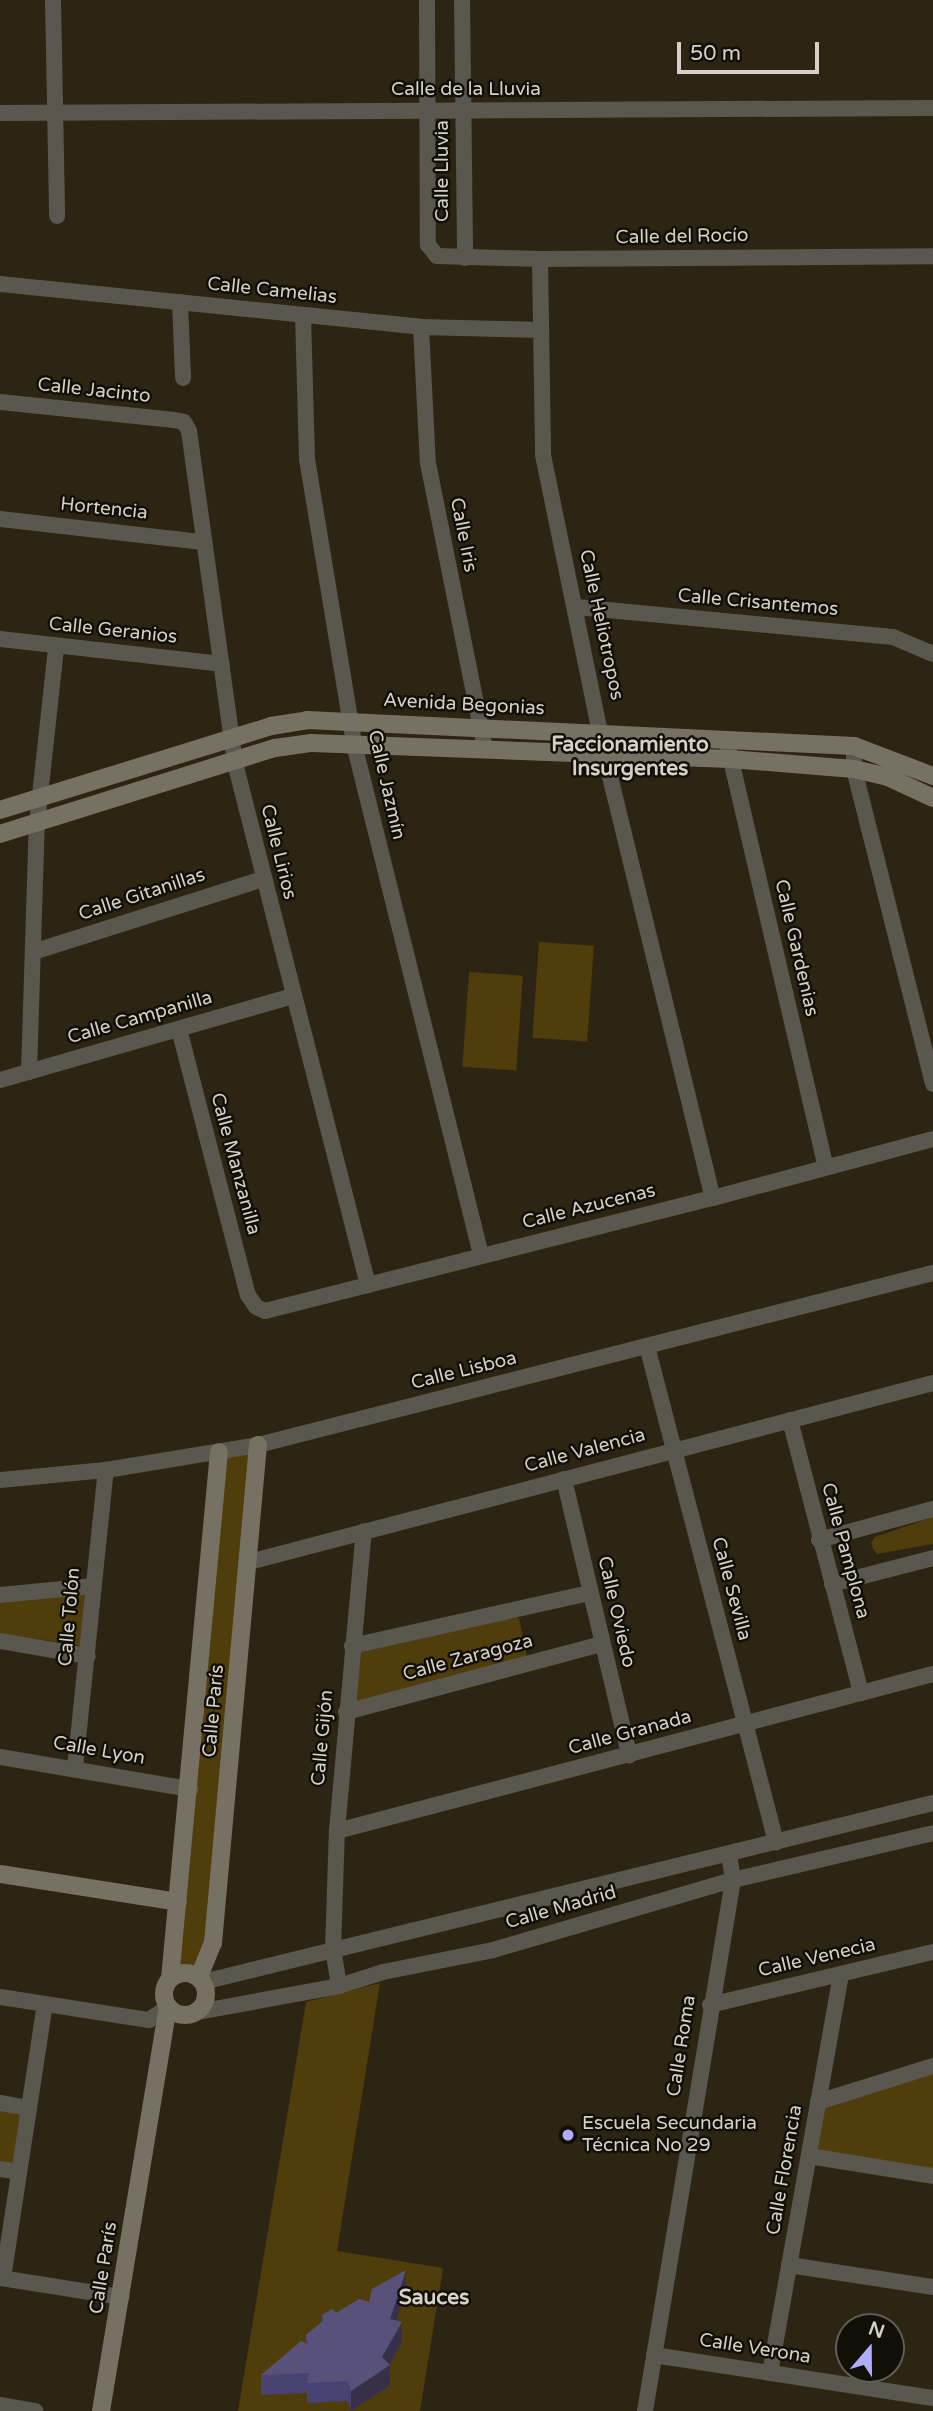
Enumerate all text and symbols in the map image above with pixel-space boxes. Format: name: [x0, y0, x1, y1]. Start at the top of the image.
scale bar: [681, 28, 823, 72]
text: 50 m: [690, 41, 741, 66]
street label: Calle de la Lluvia: [391, 79, 541, 101]
street label: Calle Lluvia: [432, 120, 454, 222]
street label: Calle del Rocío: [615, 224, 749, 250]
street label: Calle Camelias: [206, 273, 338, 309]
street label: Calle Jacinto: [36, 374, 152, 408]
street label: Hortencia: [59, 493, 149, 525]
street label: Calle Iris: [445, 496, 481, 574]
street label: Calle Heliotropos: [574, 548, 628, 702]
street label: Calle Crisantemos: [677, 585, 839, 621]
street label: Calle Geranios: [48, 613, 178, 649]
street label: Avenida Begonias: [383, 689, 545, 721]
street label: Calle Jazmín: [362, 728, 410, 842]
district label: Faccionamiento Insurgentes: [551, 732, 709, 782]
street label: Calle Lirios: [255, 802, 301, 902]
street label: Calle Gitanillas: [76, 864, 208, 926]
street label: Calle Gardenias: [769, 877, 823, 1019]
street label: Calle Campanilla: [65, 986, 215, 1050]
street label: Calle Manzanilla: [205, 1090, 265, 1238]
street label: Calle Azucenas: [520, 1179, 658, 1235]
street label: Calle Lisboa: [409, 1347, 519, 1395]
street label: Calle Valencia: [522, 1424, 648, 1478]
street label: Calle Pamplona: [816, 1480, 874, 1622]
street label: Calle Sevilla: [706, 1535, 756, 1643]
street label: Calle Oviedo: [592, 1554, 640, 1670]
street label: Calle Tolón: [54, 1567, 86, 1667]
street label: Calle Zaragoza: [401, 1630, 535, 1686]
street label: Calle París: [199, 1664, 229, 1758]
street label: Calle Gijón: [307, 1689, 339, 1787]
street label: Calle Granada: [566, 1706, 694, 1760]
street label: Calle Lyon: [51, 1732, 147, 1770]
street label: Calle Madrid: [503, 1881, 619, 1935]
street label: Calle Venecia: [756, 1933, 878, 1983]
street label: Calle Roma: [663, 1994, 701, 2098]
street label: Calle Florencia: [762, 2103, 808, 2237]
place label: Escuela Secundaria Técnica No 29: [582, 2113, 757, 2157]
marker: Escuela Secundaria Técnica No 29: [560, 2127, 576, 2143]
street label: Calle París: [85, 2220, 123, 2316]
district label: Sauces: [399, 2285, 469, 2311]
north arrow: [835, 2313, 905, 2383]
text: N: [866, 2317, 887, 2343]
street label: Calle Verona: [698, 2329, 812, 2369]

